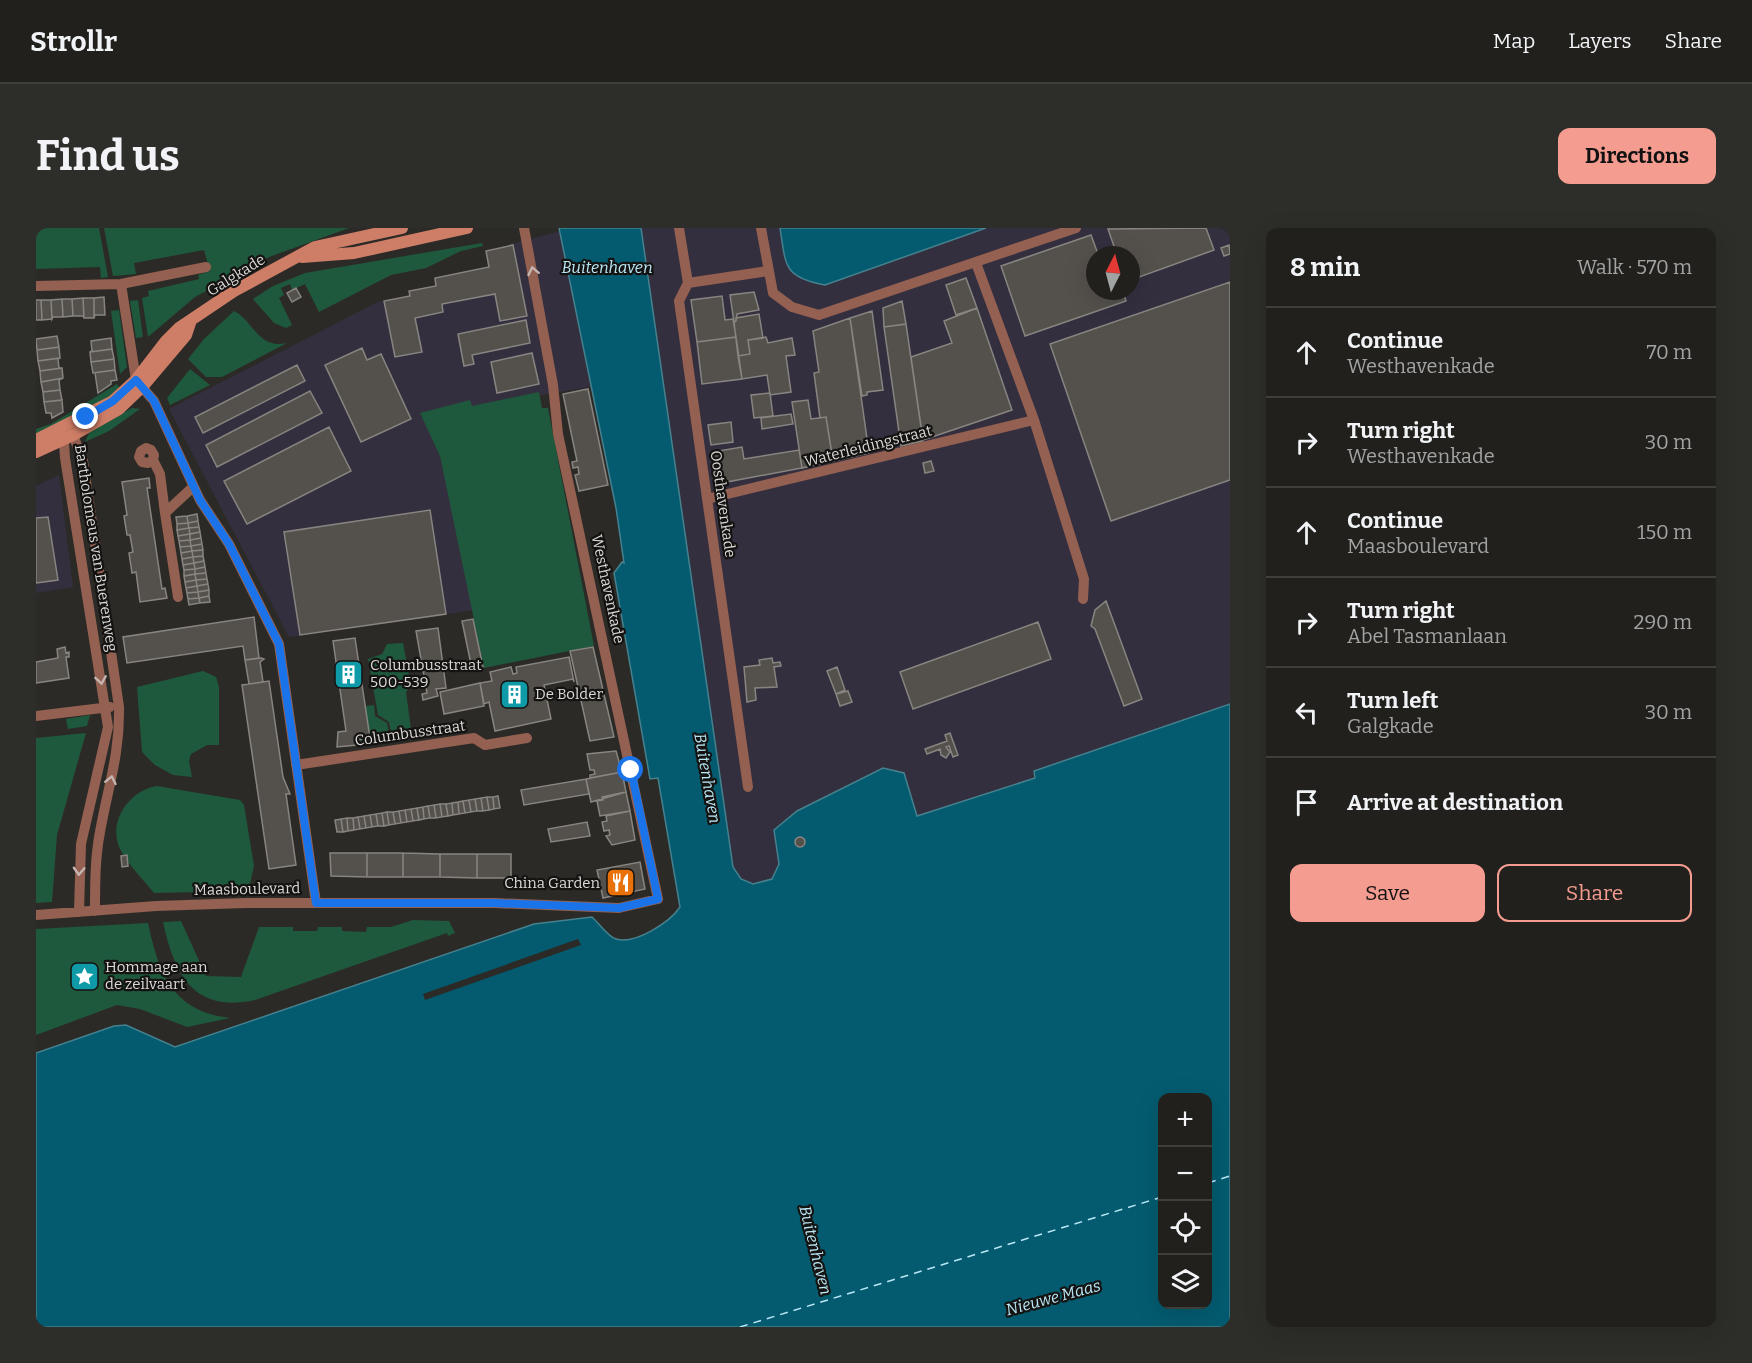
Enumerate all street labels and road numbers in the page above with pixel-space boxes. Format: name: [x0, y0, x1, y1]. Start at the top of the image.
street label: Galgkade: [204, 250, 268, 300]
street label: Waterleidingstraat: [802, 421, 934, 471]
street label: Bartholomeus van Buerenweg: [71, 443, 121, 653]
street label: Oosthavenkade: [707, 449, 739, 559]
street label: Westhavenkade: [588, 533, 628, 645]
street label: Columbusstraat: [354, 716, 467, 750]
street label: Maasboulevard: [194, 879, 301, 899]

